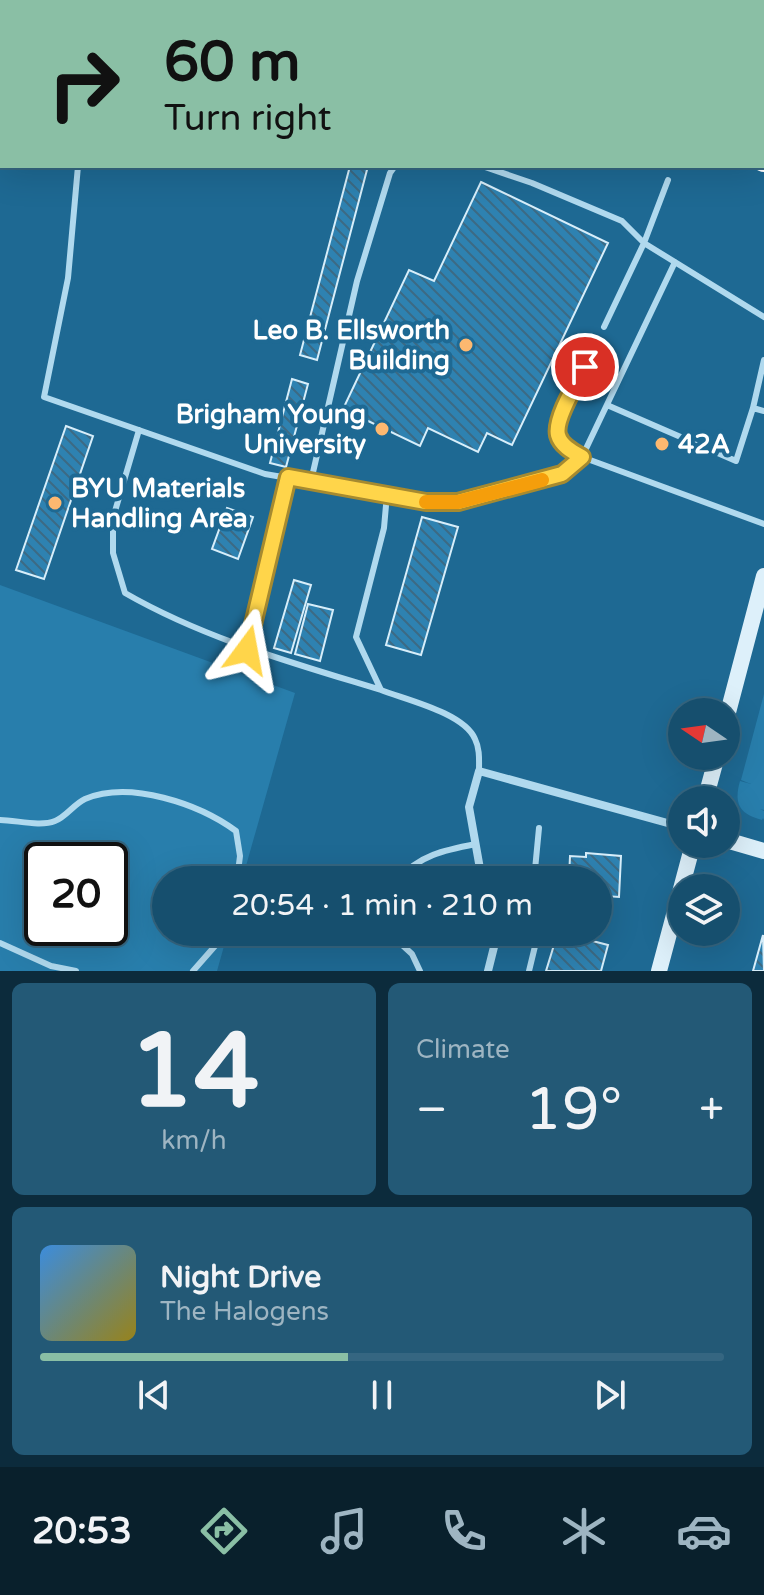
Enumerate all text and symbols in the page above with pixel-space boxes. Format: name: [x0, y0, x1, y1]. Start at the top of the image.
text: 60 m: [164, 29, 300, 96]
icon: right: [32, 32, 136, 136]
text: Turn right: [164, 97, 331, 140]
place label: Leo B. Ellsworth Building: [252, 315, 450, 376]
pin: [551, 333, 619, 401]
marker: Leo B. Ellsworth Building: [457, 336, 475, 354]
icon: arrive: [563, 345, 607, 389]
place label: Brigham Young University: [176, 399, 366, 460]
marker: Brigham Young University: [373, 420, 391, 438]
place label: 42A: [678, 429, 730, 460]
marker: 42A: [653, 435, 671, 453]
place label: BYU Materials Handling Area: [71, 473, 248, 534]
marker: BYU Materials Handling Area: [46, 494, 64, 512]
position arrow: [205, 608, 289, 692]
north arrow: [668, 698, 740, 770]
map controls: [668, 698, 740, 946]
button: sound: [668, 786, 740, 858]
speed limit sign: 20: [24, 842, 128, 946]
button: layers: [668, 874, 740, 946]
text: 20:54 · 1 min · 210 m: [231, 887, 533, 924]
text: 14: [129, 1010, 259, 1135]
text: Climate: [416, 1034, 510, 1065]
text: 19°: [524, 1074, 622, 1146]
text: −: [416, 1084, 447, 1137]
text: +: [699, 1084, 724, 1137]
text: km/h: [161, 1125, 227, 1156]
text: Night Drive: [160, 1259, 321, 1296]
text: The Halogens: [160, 1296, 329, 1327]
icon: previous: [132, 1373, 176, 1417]
icon: pause: [360, 1373, 404, 1417]
icon: next: [588, 1373, 632, 1417]
icon: directions: [196, 1503, 252, 1559]
icon: music: [316, 1503, 372, 1559]
icon: phone: [436, 1503, 492, 1559]
icon: climate: [556, 1503, 612, 1559]
icon: car: [676, 1503, 732, 1559]
text: 20:53: [32, 1510, 132, 1553]

